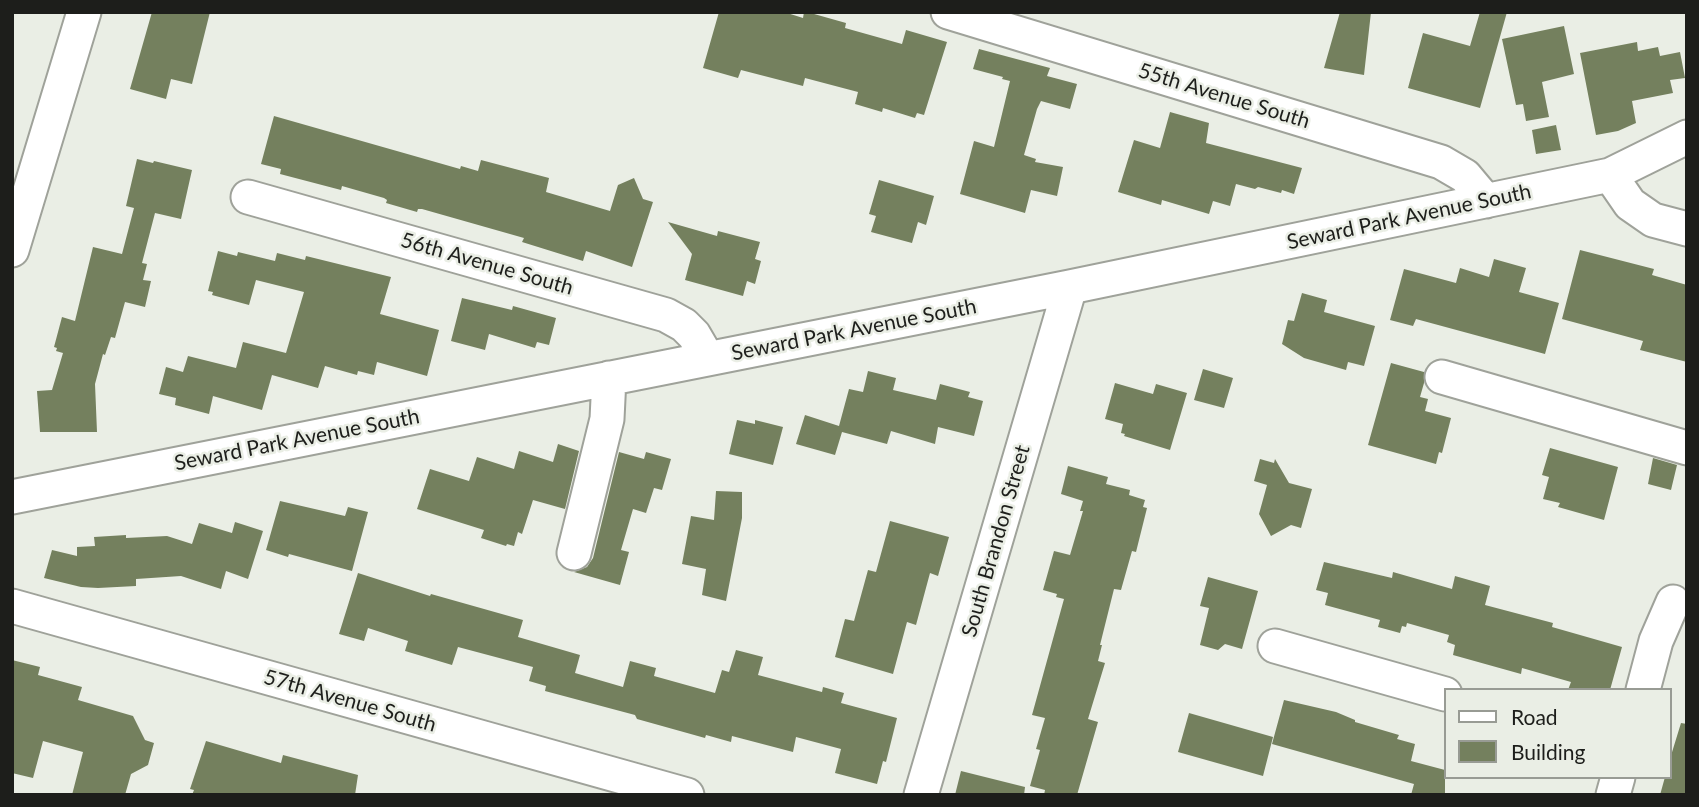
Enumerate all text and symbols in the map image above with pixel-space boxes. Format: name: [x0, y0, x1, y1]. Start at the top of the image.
street label: 55th Avenue South: [1135, 58, 1313, 134]
street label: Seward Park Avenue South: [1285, 179, 1533, 255]
street label: 56th Avenue South: [398, 227, 576, 301]
street label: Seward Park Avenue South: [729, 294, 979, 366]
street label: Seward Park Avenue South: [172, 404, 422, 476]
street label: South Brandon Street: [957, 442, 1035, 640]
street label: 57th Avenue South: [261, 664, 439, 738]
legend: [1444, 688, 1671, 779]
text: Road: [1511, 704, 1558, 729]
text: Building: [1511, 739, 1586, 764]

